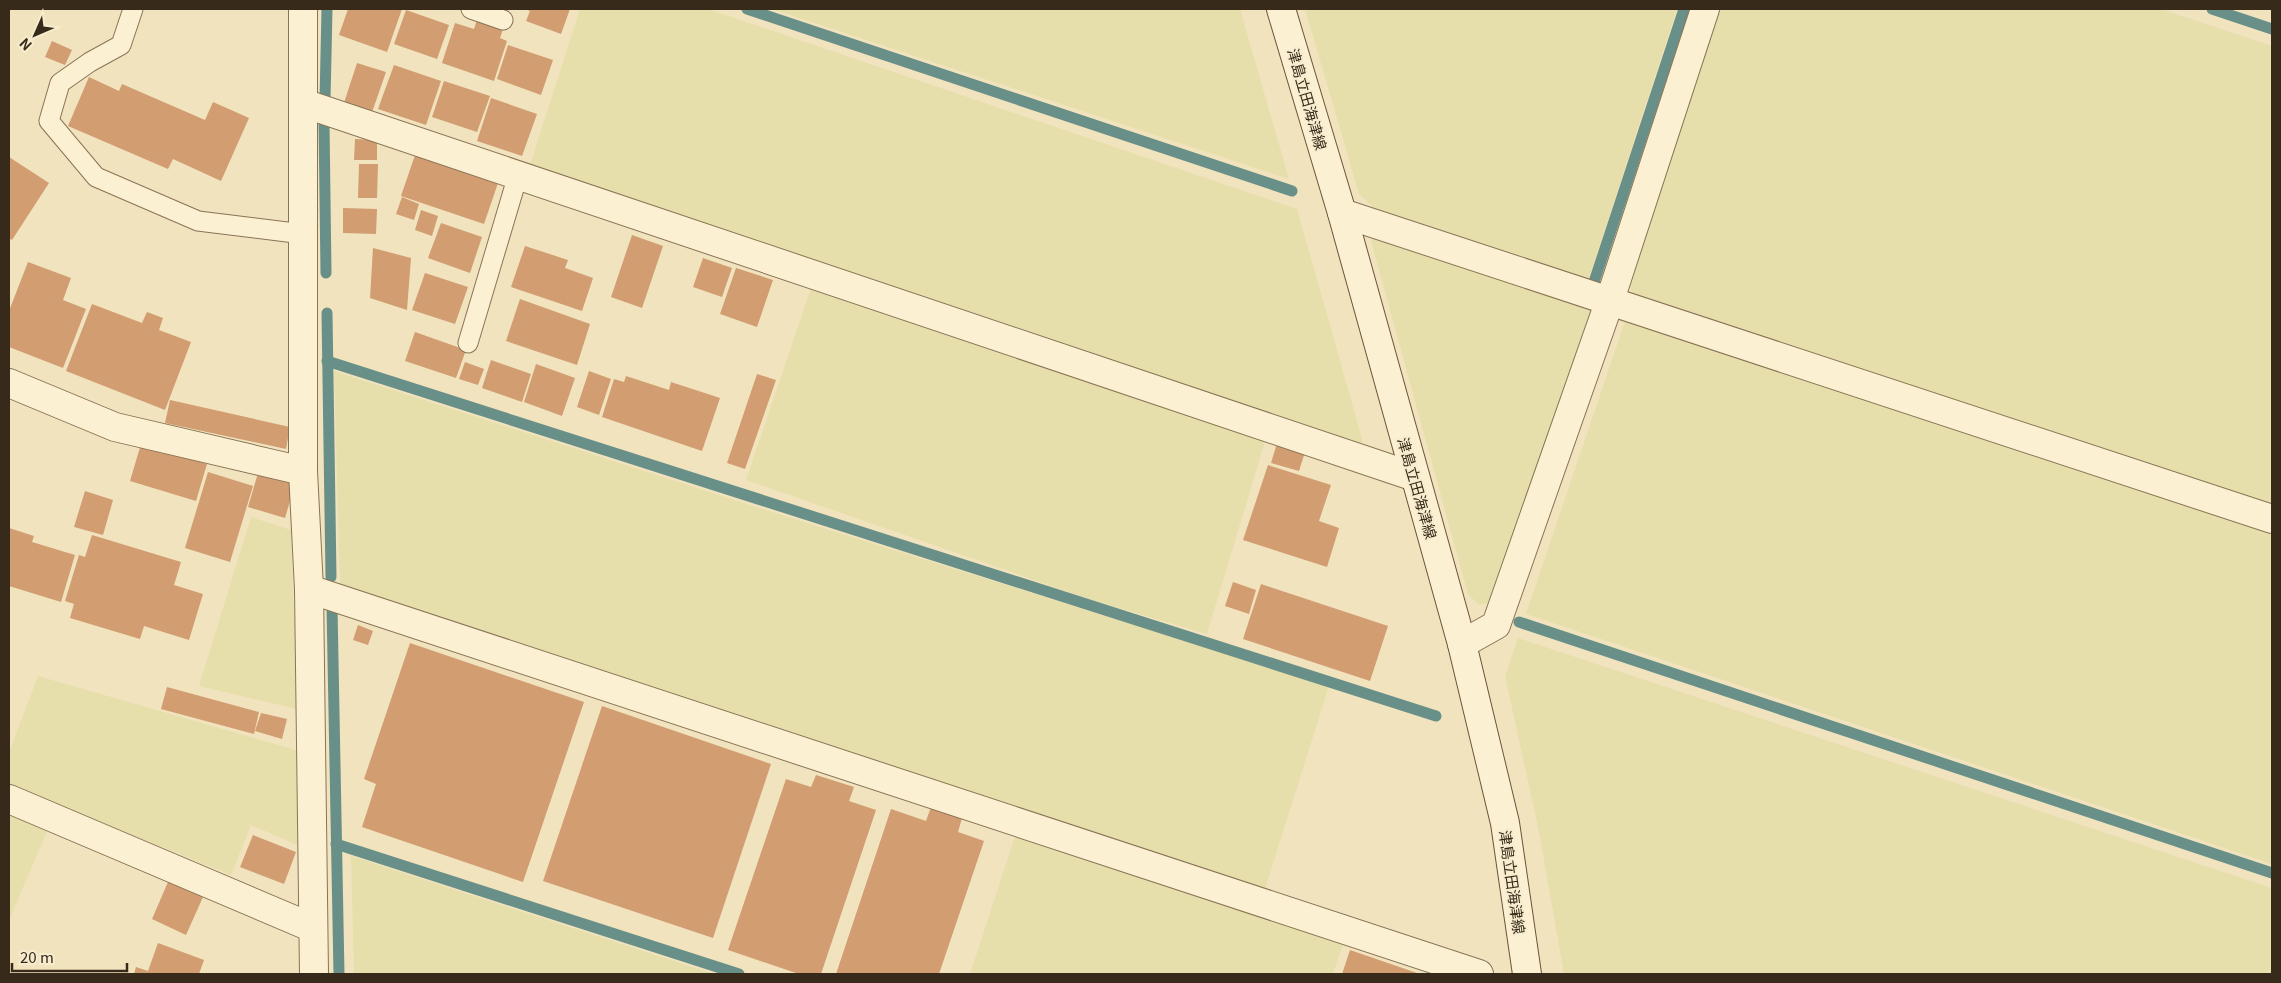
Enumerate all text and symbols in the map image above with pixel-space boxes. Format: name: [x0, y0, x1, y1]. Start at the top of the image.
north arrow: [10, 10, 60, 60]
text: N: [14, 34, 36, 56]
street label: 津島立田海津線: [1283, 46, 1333, 152]
street label: 津島立田海津線: [1393, 435, 1443, 541]
street label: 津島立田海津線: [1495, 829, 1531, 935]
scale bar: [12, 940, 128, 972]
text: 20 m: [20, 946, 54, 967]

